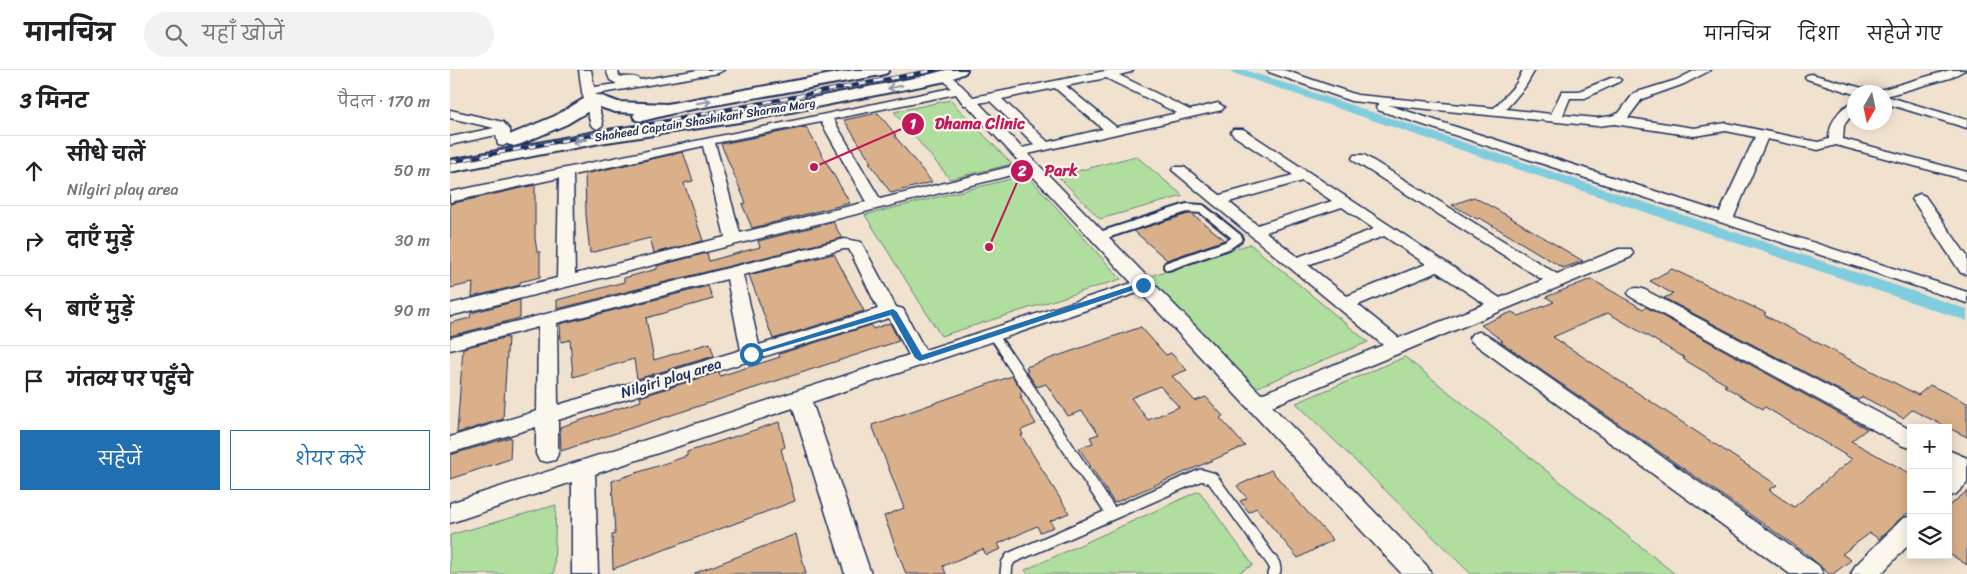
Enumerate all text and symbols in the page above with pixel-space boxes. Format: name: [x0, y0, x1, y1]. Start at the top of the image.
text: मानचित्र: [25, 12, 114, 54]
search box: [144, 12, 494, 57]
text: यहाँ खोजें: [202, 17, 284, 50]
text: मानचित्र: [1704, 18, 1770, 50]
text: दिशा: [1798, 18, 1839, 50]
text: सहेजे गए: [1867, 18, 1942, 50]
icon: search: [162, 21, 190, 49]
text: 3 मिनट: [20, 82, 88, 120]
one-way arrow: [888, 82, 904, 92]
north arrow: [1847, 85, 1892, 130]
text: पैदल · 170 m: [338, 87, 430, 116]
street label: Shaheed Captain Shashikant Sharma Marg: [593, 92, 817, 148]
one-way arrow: [695, 96, 711, 106]
callout: Dhama Clinic: [900, 108, 1036, 139]
text: Dhama Clinic: [935, 109, 1025, 138]
text: 1: [910, 111, 917, 137]
one-way arrow: [572, 137, 588, 146]
text: सीधे चलें: [67, 138, 145, 171]
callout: Park: [1010, 155, 1087, 186]
text: 50 m: [394, 156, 430, 185]
text: Park: [1045, 156, 1078, 185]
icon: ahead: [20, 157, 48, 185]
text: 2: [1017, 158, 1027, 184]
text: Nilgiri play area: [67, 175, 178, 204]
text: दाएँ मुड़ें: [67, 223, 133, 256]
text: 30 m: [395, 226, 430, 255]
icon: right: [20, 227, 48, 255]
route end: [1132, 274, 1155, 297]
text: बाएँ मुड़ें: [67, 293, 134, 326]
text: 90 m: [394, 296, 430, 325]
icon: left: [20, 297, 48, 325]
route start: [740, 343, 763, 366]
street label: Nilgiri play area: [617, 350, 725, 406]
text: गंतव्य पर पहुँचे: [67, 363, 192, 396]
icon: arrive: [20, 367, 48, 395]
map controls: [1907, 424, 1952, 559]
button: +: [1907, 424, 1952, 469]
button: सहेजें: [20, 430, 220, 490]
button: शेयर करें: [230, 430, 430, 490]
button: −: [1907, 469, 1952, 514]
button: layers: [1907, 514, 1952, 559]

